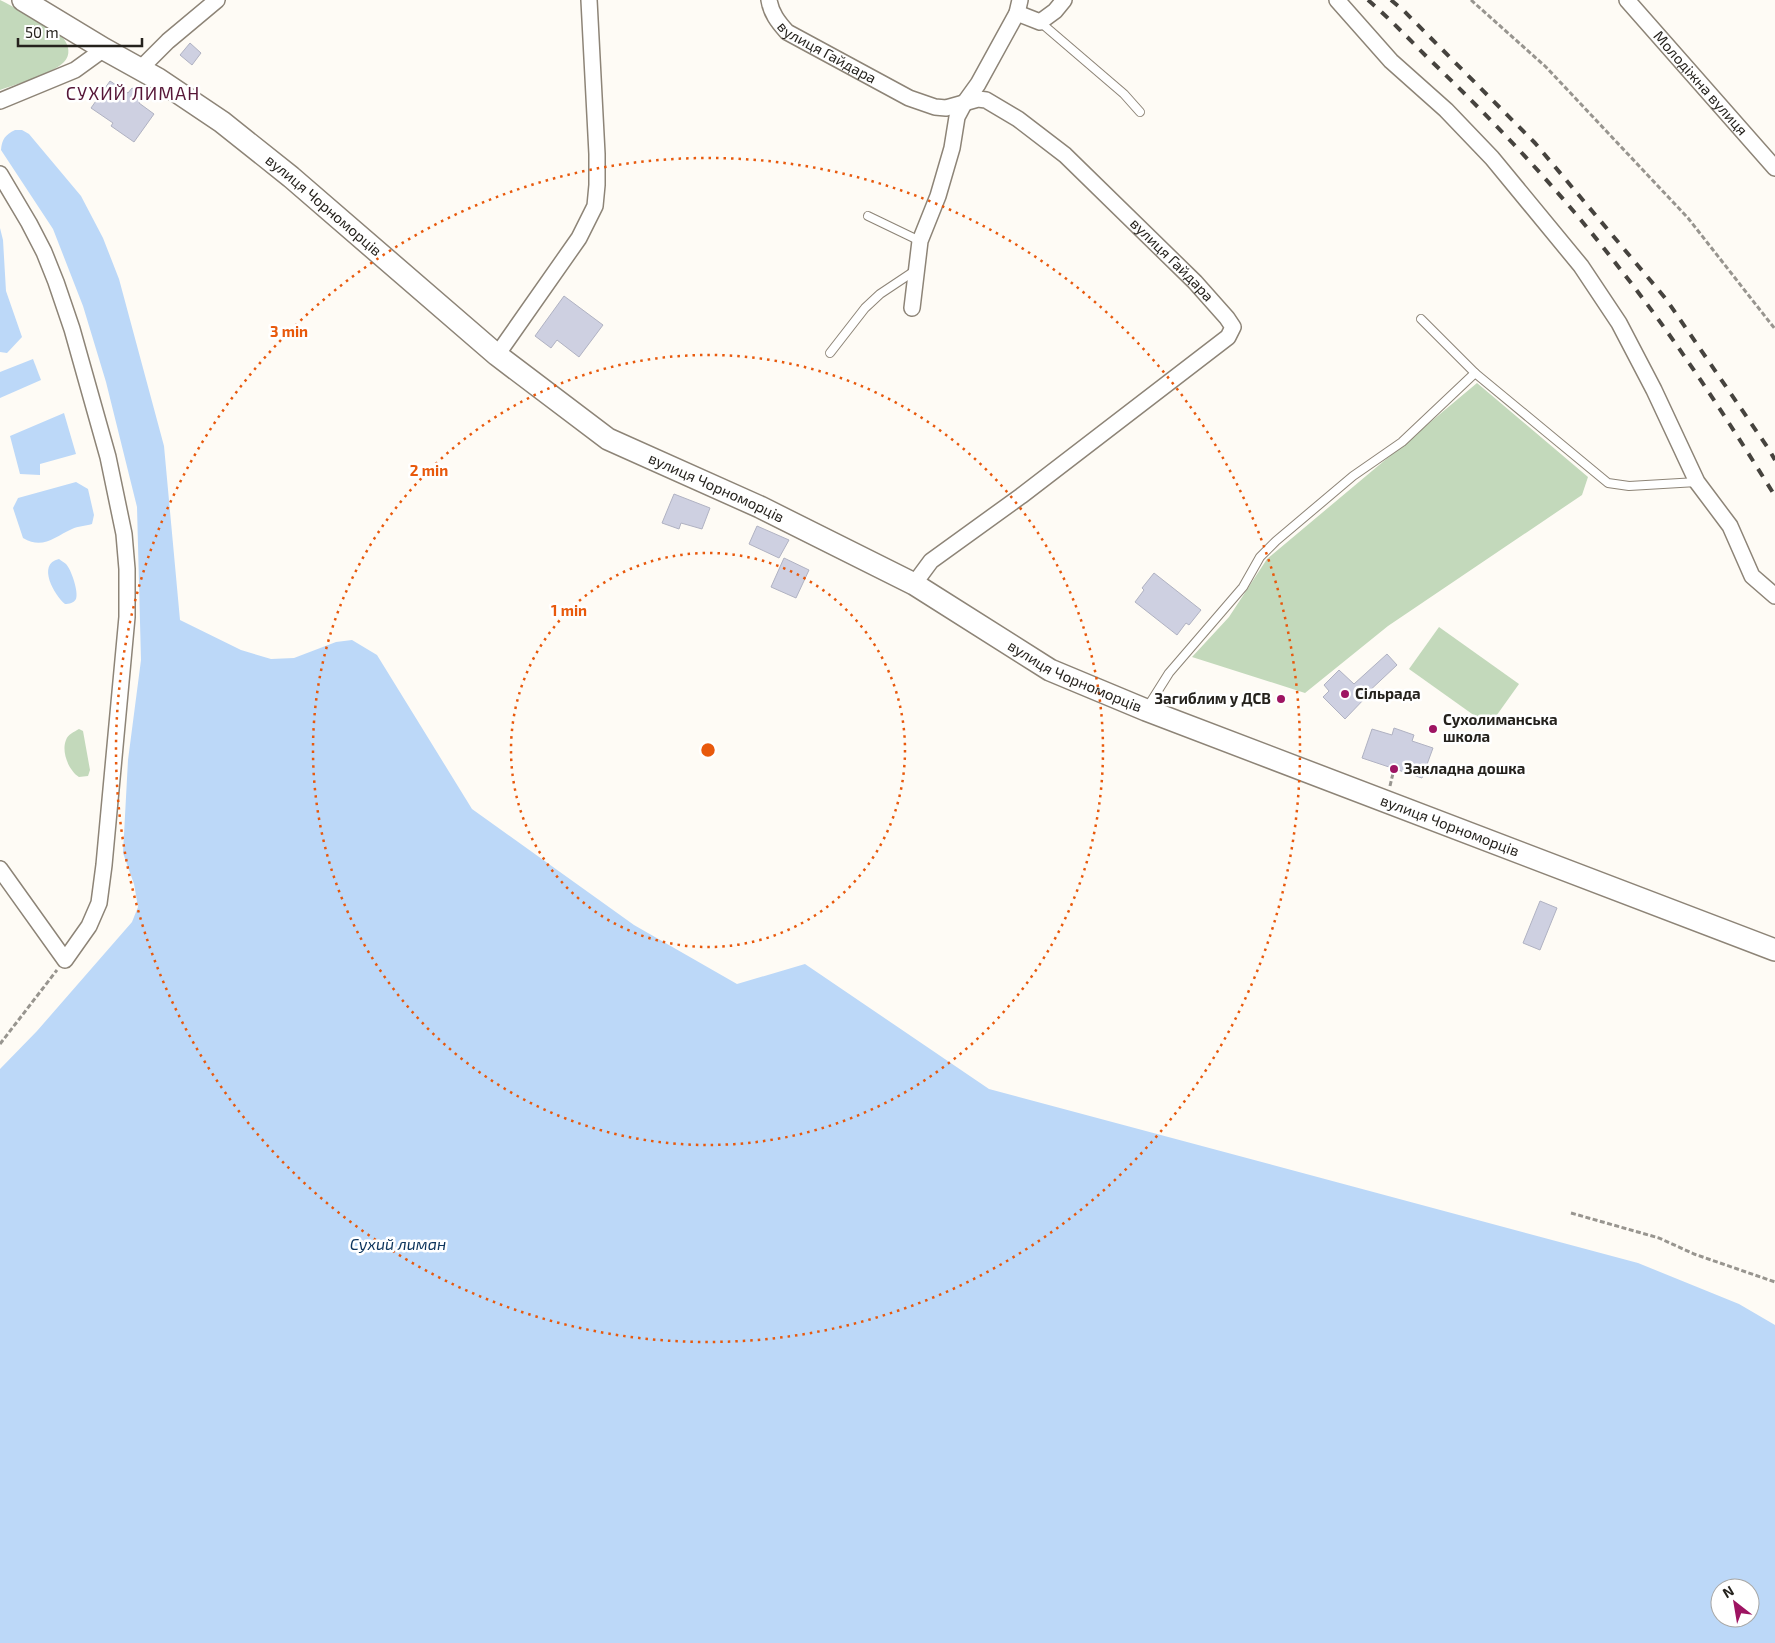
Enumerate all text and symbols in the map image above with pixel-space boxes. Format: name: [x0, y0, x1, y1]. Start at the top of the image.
scale bar: [18, 15, 141, 47]
street label: вулиця Гайдара: [774, 17, 880, 87]
text: 50 m: [25, 23, 59, 41]
street label: Молодіжна вулиця: [1650, 27, 1752, 139]
district label: СУХИЙ ЛИМАН: [66, 82, 200, 104]
street label: вулиця Чорноморців: [262, 150, 386, 259]
street label: вулиця Гайдара: [1127, 214, 1218, 305]
text: 3 min: [270, 322, 308, 340]
street label: вулиця Чорноморців: [646, 448, 787, 526]
text: 2 min: [410, 461, 448, 479]
text: 1 min: [551, 601, 587, 619]
street label: вулиця Чорноморців: [1005, 636, 1145, 715]
place label: Сільрада: [1355, 684, 1421, 702]
marker: Сільрада: [1339, 688, 1351, 700]
place label: Загиблим у ДСВ: [1155, 689, 1271, 707]
marker: Загиблим у ДСВ: [1275, 693, 1287, 705]
place label: Сухолиманська школа: [1443, 710, 1558, 745]
marker: Сухолиманська школа: [1427, 723, 1439, 735]
centre of rings: [699, 741, 717, 759]
place label: Закладна дошка: [1404, 759, 1525, 777]
marker: Закладна дошка: [1388, 763, 1400, 775]
street label: вулиця Чорноморців: [1378, 790, 1522, 860]
water label: Сухий лиман: [350, 1234, 446, 1253]
north arrow: [1710, 1578, 1760, 1628]
text: N: [1719, 1582, 1737, 1601]

